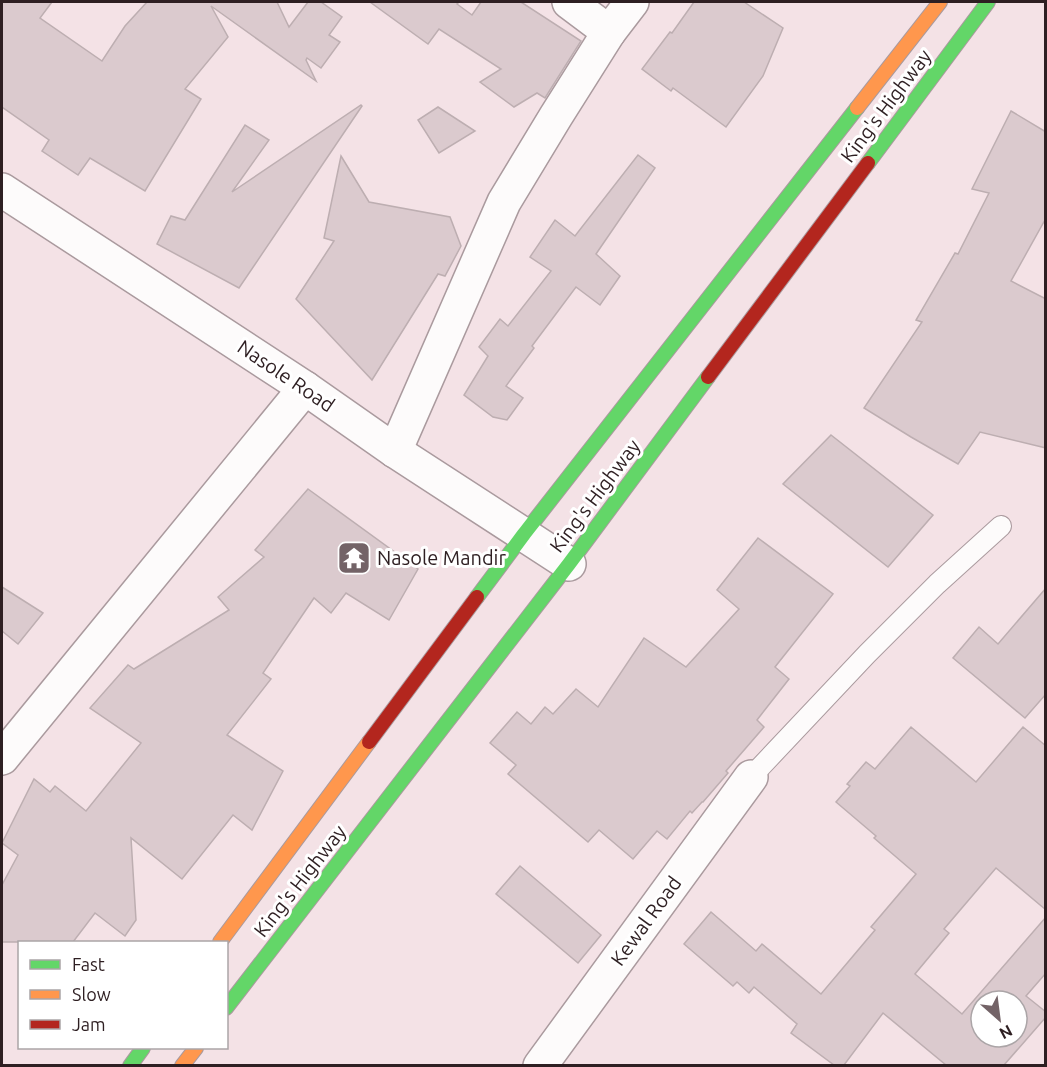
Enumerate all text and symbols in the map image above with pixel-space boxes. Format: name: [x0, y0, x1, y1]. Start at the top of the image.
street label: King's Highway: [836, 44, 936, 167]
street label: Nasole Road: [233, 335, 339, 416]
street label: King's Highway: [545, 434, 645, 557]
temple icon: Nasole Mandir: [336, 540, 372, 576]
place label: Nasole Mandir: [377, 546, 506, 569]
street label: King's Highway: [249, 820, 351, 941]
street label: Kewal Road: [606, 872, 686, 970]
legend: [18, 941, 228, 1049]
text: Fast: [72, 954, 105, 974]
text: Slow: [72, 984, 111, 1004]
north arrow: [969, 989, 1029, 1049]
text: Jam: [72, 1014, 106, 1034]
text: N: [997, 1021, 1016, 1043]

